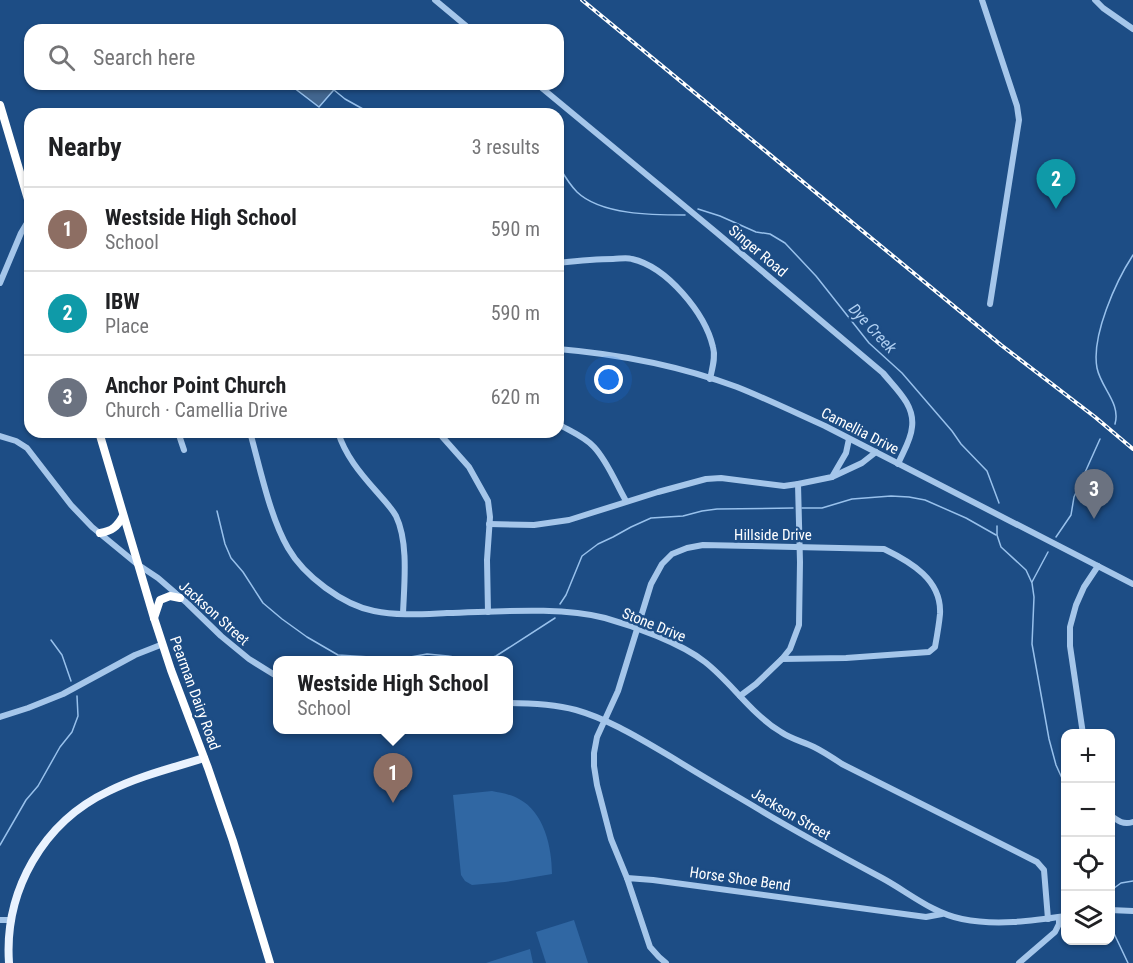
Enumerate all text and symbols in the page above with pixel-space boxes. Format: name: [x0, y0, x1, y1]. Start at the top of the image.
search box: [24, 24, 564, 90]
icon: search: [45, 41, 78, 74]
text: Search here: [93, 45, 195, 70]
text: Nearby: [48, 132, 122, 162]
text: 3 results: [472, 135, 540, 159]
pin: 2: [1036, 160, 1076, 209]
text: Westside High School: [105, 205, 297, 230]
text: 1: [62, 217, 73, 241]
text: 590 m: [491, 217, 540, 241]
street label: Singer Road: [725, 221, 791, 281]
text: School: [105, 230, 159, 254]
text: IBW: [105, 289, 140, 314]
water label: Dye Creek: [845, 300, 901, 358]
text: 2: [62, 301, 73, 325]
text: 590 m: [491, 301, 540, 325]
text: Place: [105, 314, 149, 338]
your location: [594, 365, 623, 394]
text: Anchor Point Church: [105, 373, 286, 398]
text: 3: [62, 385, 73, 409]
text: 620 m: [491, 385, 540, 409]
text: Church · Camellia Drive: [105, 398, 288, 422]
street label: Camellia Drive: [818, 404, 902, 458]
pin: 3: [1074, 470, 1114, 519]
street label: Hillside Drive: [734, 526, 812, 544]
street label: Jackson Street: [175, 577, 253, 649]
street label: Stone Drive: [619, 604, 689, 646]
street label: Pearman Dairy Road: [166, 634, 224, 752]
popup: [273, 656, 513, 734]
text: Westside High School: [297, 671, 489, 696]
text: School: [297, 696, 351, 720]
map controls: [1061, 729, 1115, 945]
button: +: [1061, 729, 1115, 783]
pin: 1: [374, 754, 412, 803]
button: −: [1061, 783, 1115, 837]
street label: Jackson Street: [748, 784, 834, 844]
button: locate: [1061, 837, 1115, 891]
street label: Horse Shoe Bend: [688, 863, 792, 895]
button: layers: [1061, 891, 1115, 945]

